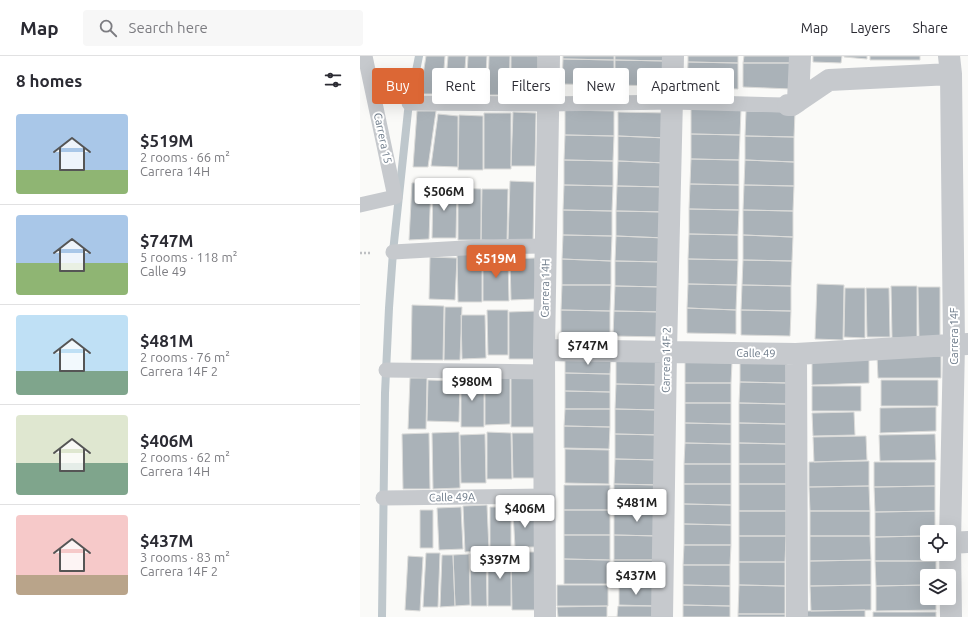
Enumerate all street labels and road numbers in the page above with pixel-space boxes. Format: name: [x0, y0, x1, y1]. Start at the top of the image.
street label: Carrera 15: [372, 112, 394, 164]
street label: Carrera 14H: [538, 258, 552, 318]
street label: Carrera 14F: [948, 307, 960, 365]
street label: Carrera 14F 2: [659, 327, 673, 393]
street label: Calle 49: [736, 347, 776, 359]
street label: Calle 49A: [429, 491, 476, 503]

